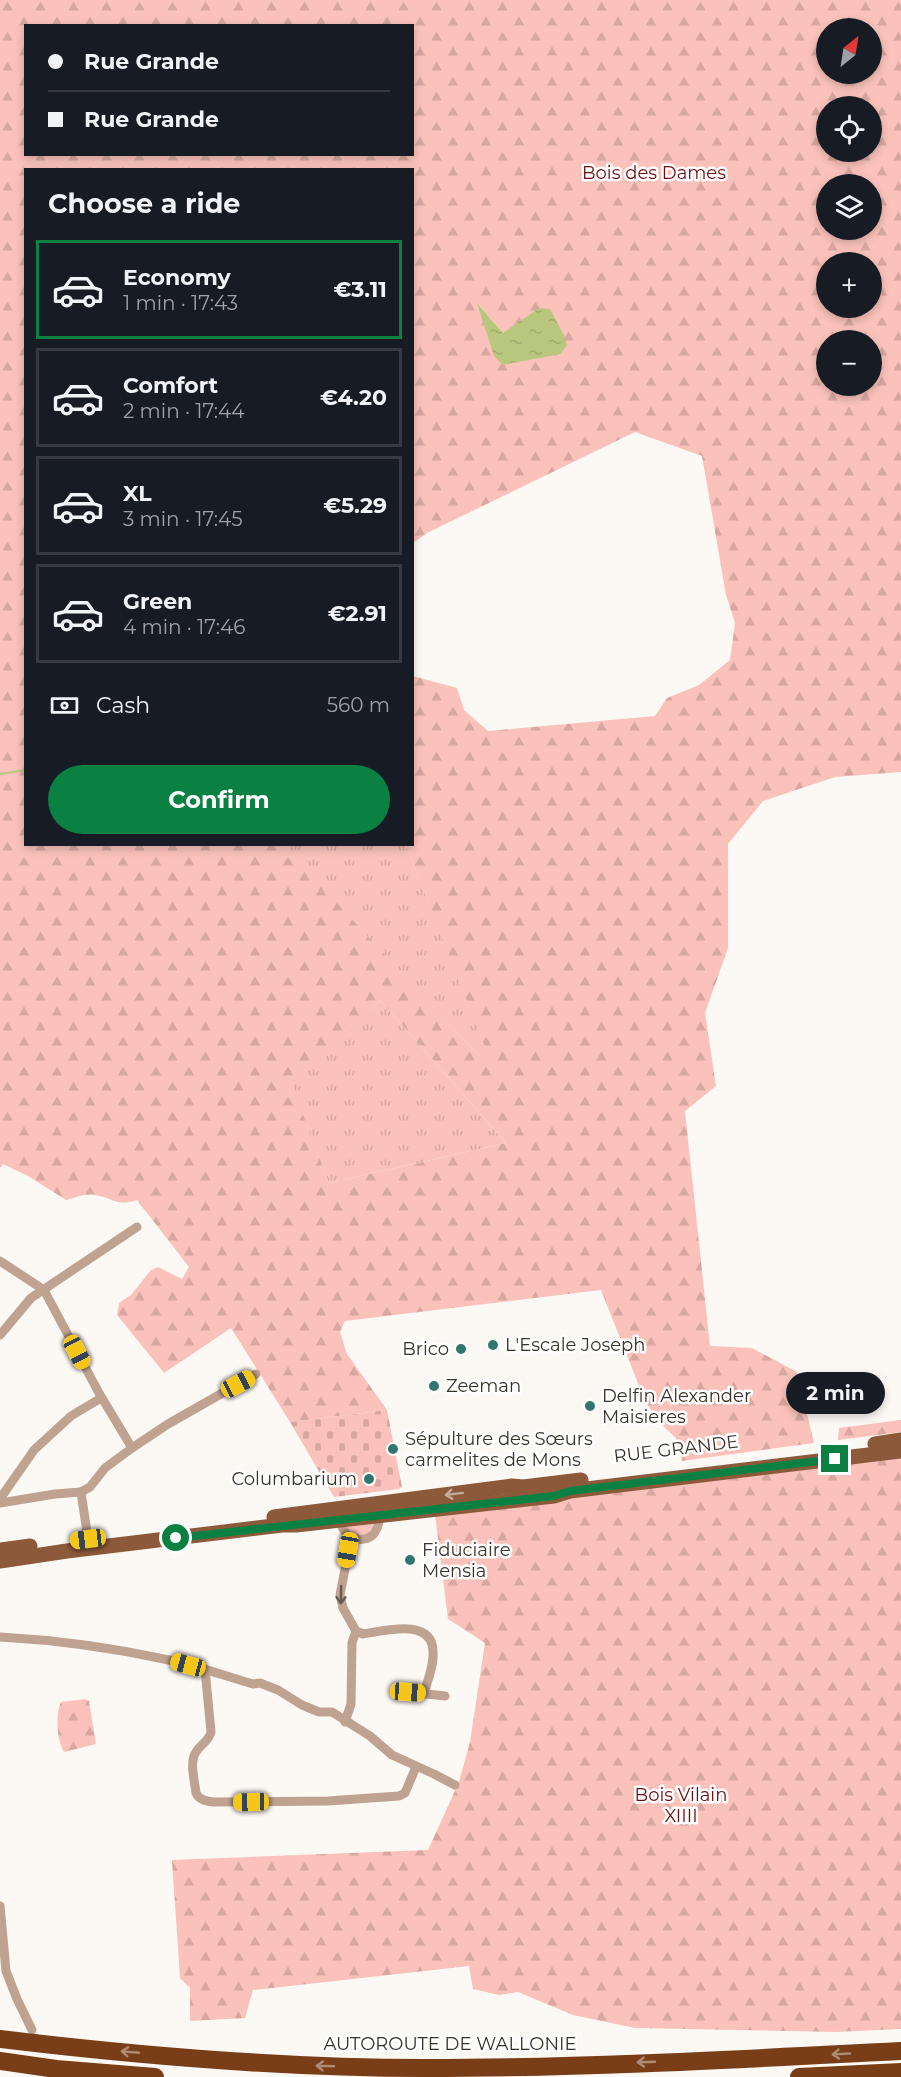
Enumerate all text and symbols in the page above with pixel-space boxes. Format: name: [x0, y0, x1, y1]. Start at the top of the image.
north arrow: [816, 18, 882, 84]
map controls: [816, 18, 882, 396]
text: Rue Grande: [84, 48, 219, 75]
button: locate: [816, 96, 882, 162]
text: Rue Grande: [84, 106, 219, 133]
park label: Bois des Dames: [582, 162, 726, 184]
button: layers: [816, 174, 882, 240]
text: Choose a ride: [48, 187, 240, 220]
button: +: [816, 252, 882, 318]
icon: car: [51, 263, 105, 317]
text: Economy: [123, 264, 231, 291]
text: €3.11: [333, 276, 387, 303]
text: 1 min · 17:43: [123, 291, 238, 315]
button: −: [816, 330, 882, 396]
icon: car: [51, 371, 105, 425]
text: Comfort: [123, 372, 218, 399]
text: €4.20: [320, 384, 387, 411]
text: 2 min · 17:44: [123, 399, 245, 423]
icon: car: [51, 479, 105, 533]
text: XL: [123, 480, 152, 507]
text: €5.29: [323, 492, 387, 519]
text: 3 min · 17:45: [123, 507, 243, 531]
icon: car: [51, 587, 105, 641]
text: Green: [123, 588, 192, 615]
text: €2.91: [328, 600, 387, 627]
text: 4 min · 17:46: [123, 615, 245, 639]
icon: cash: [48, 689, 81, 722]
text: Cash: [96, 692, 150, 719]
text: 560 m: [327, 693, 390, 717]
button: Confirm: [48, 765, 390, 834]
car: [61, 1332, 93, 1372]
place label: L'Escale Joseph: [505, 1334, 645, 1356]
place label: Brico: [402, 1338, 449, 1360]
marker: L'Escale Joseph: [486, 1338, 500, 1352]
marker: Brico: [454, 1342, 468, 1356]
car: [218, 1368, 258, 1400]
callout: 2 min: [786, 1372, 884, 1414]
place label: Zeeman: [446, 1375, 521, 1397]
marker: Zeeman: [427, 1379, 441, 1393]
text: 2 min: [806, 1381, 865, 1405]
place label: Delfin Alexander Maisieres: [602, 1385, 751, 1428]
marker: Delfin Alexander Maisieres: [583, 1399, 597, 1413]
place label: Sépulture des Sœurs carmelites de Mons: [405, 1428, 593, 1471]
street label: RUE GRANDE: [612, 1430, 740, 1468]
marker: Sépulture des Sœurs carmelites de Mons: [386, 1442, 400, 1456]
route end: [821, 1445, 848, 1472]
place label: Columbarium: [231, 1468, 357, 1490]
marker: Columbarium: [362, 1472, 376, 1486]
one-way arrow: [444, 1489, 464, 1500]
route start: [162, 1524, 189, 1551]
car: [69, 1528, 107, 1550]
car: [336, 1531, 360, 1569]
place label: Fiduciaire Mensia: [422, 1539, 511, 1582]
marker: Fiduciaire Mensia: [403, 1553, 417, 1567]
one-way arrow: [336, 1585, 347, 1604]
car: [168, 1652, 208, 1678]
car: [389, 1682, 427, 1702]
park label: Bois Vilain XIIII: [635, 1784, 727, 1827]
car: [233, 1793, 269, 1811]
street label: AUTOROUTE DE WALLONIE: [323, 2033, 577, 2055]
one-way arrow: [121, 2047, 141, 2058]
one-way arrow: [831, 2048, 851, 2059]
one-way arrow: [636, 2057, 656, 2068]
one-way arrow: [315, 2060, 335, 2071]

